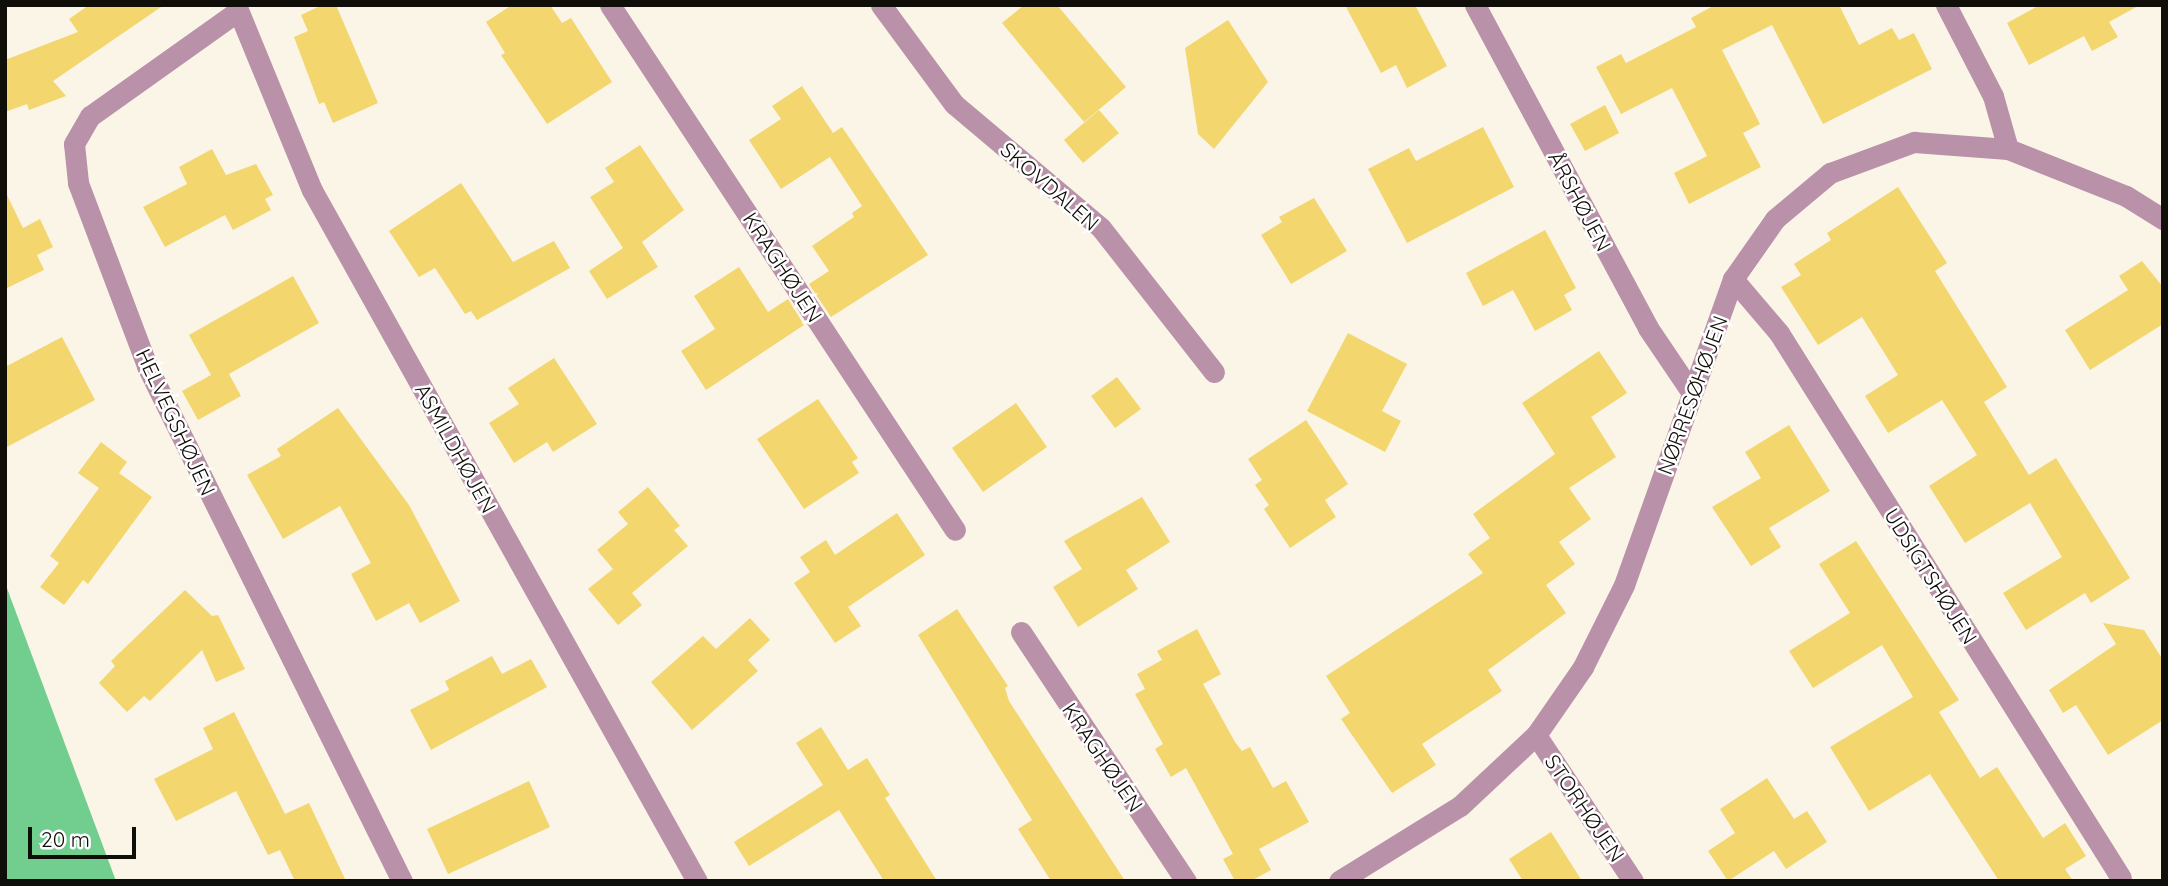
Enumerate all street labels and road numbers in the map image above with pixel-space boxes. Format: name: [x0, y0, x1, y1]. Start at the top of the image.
street label: SKOVDALEN: [996, 136, 1104, 236]
street label: ÅRSHØJEN: [1543, 147, 1617, 255]
street label: KRAGHØJEN: [738, 207, 828, 327]
street label: NØRRESØHØJEN: [1652, 312, 1732, 478]
street label: HELVEGSHØJEN: [131, 345, 221, 499]
street label: ASMILDHØJEN: [410, 379, 502, 517]
street label: UDSIGTSHØJEN: [1879, 503, 1983, 649]
street label: KRAGHØJEN: [1057, 698, 1149, 816]
street label: STORHØJEN: [1540, 750, 1630, 866]

